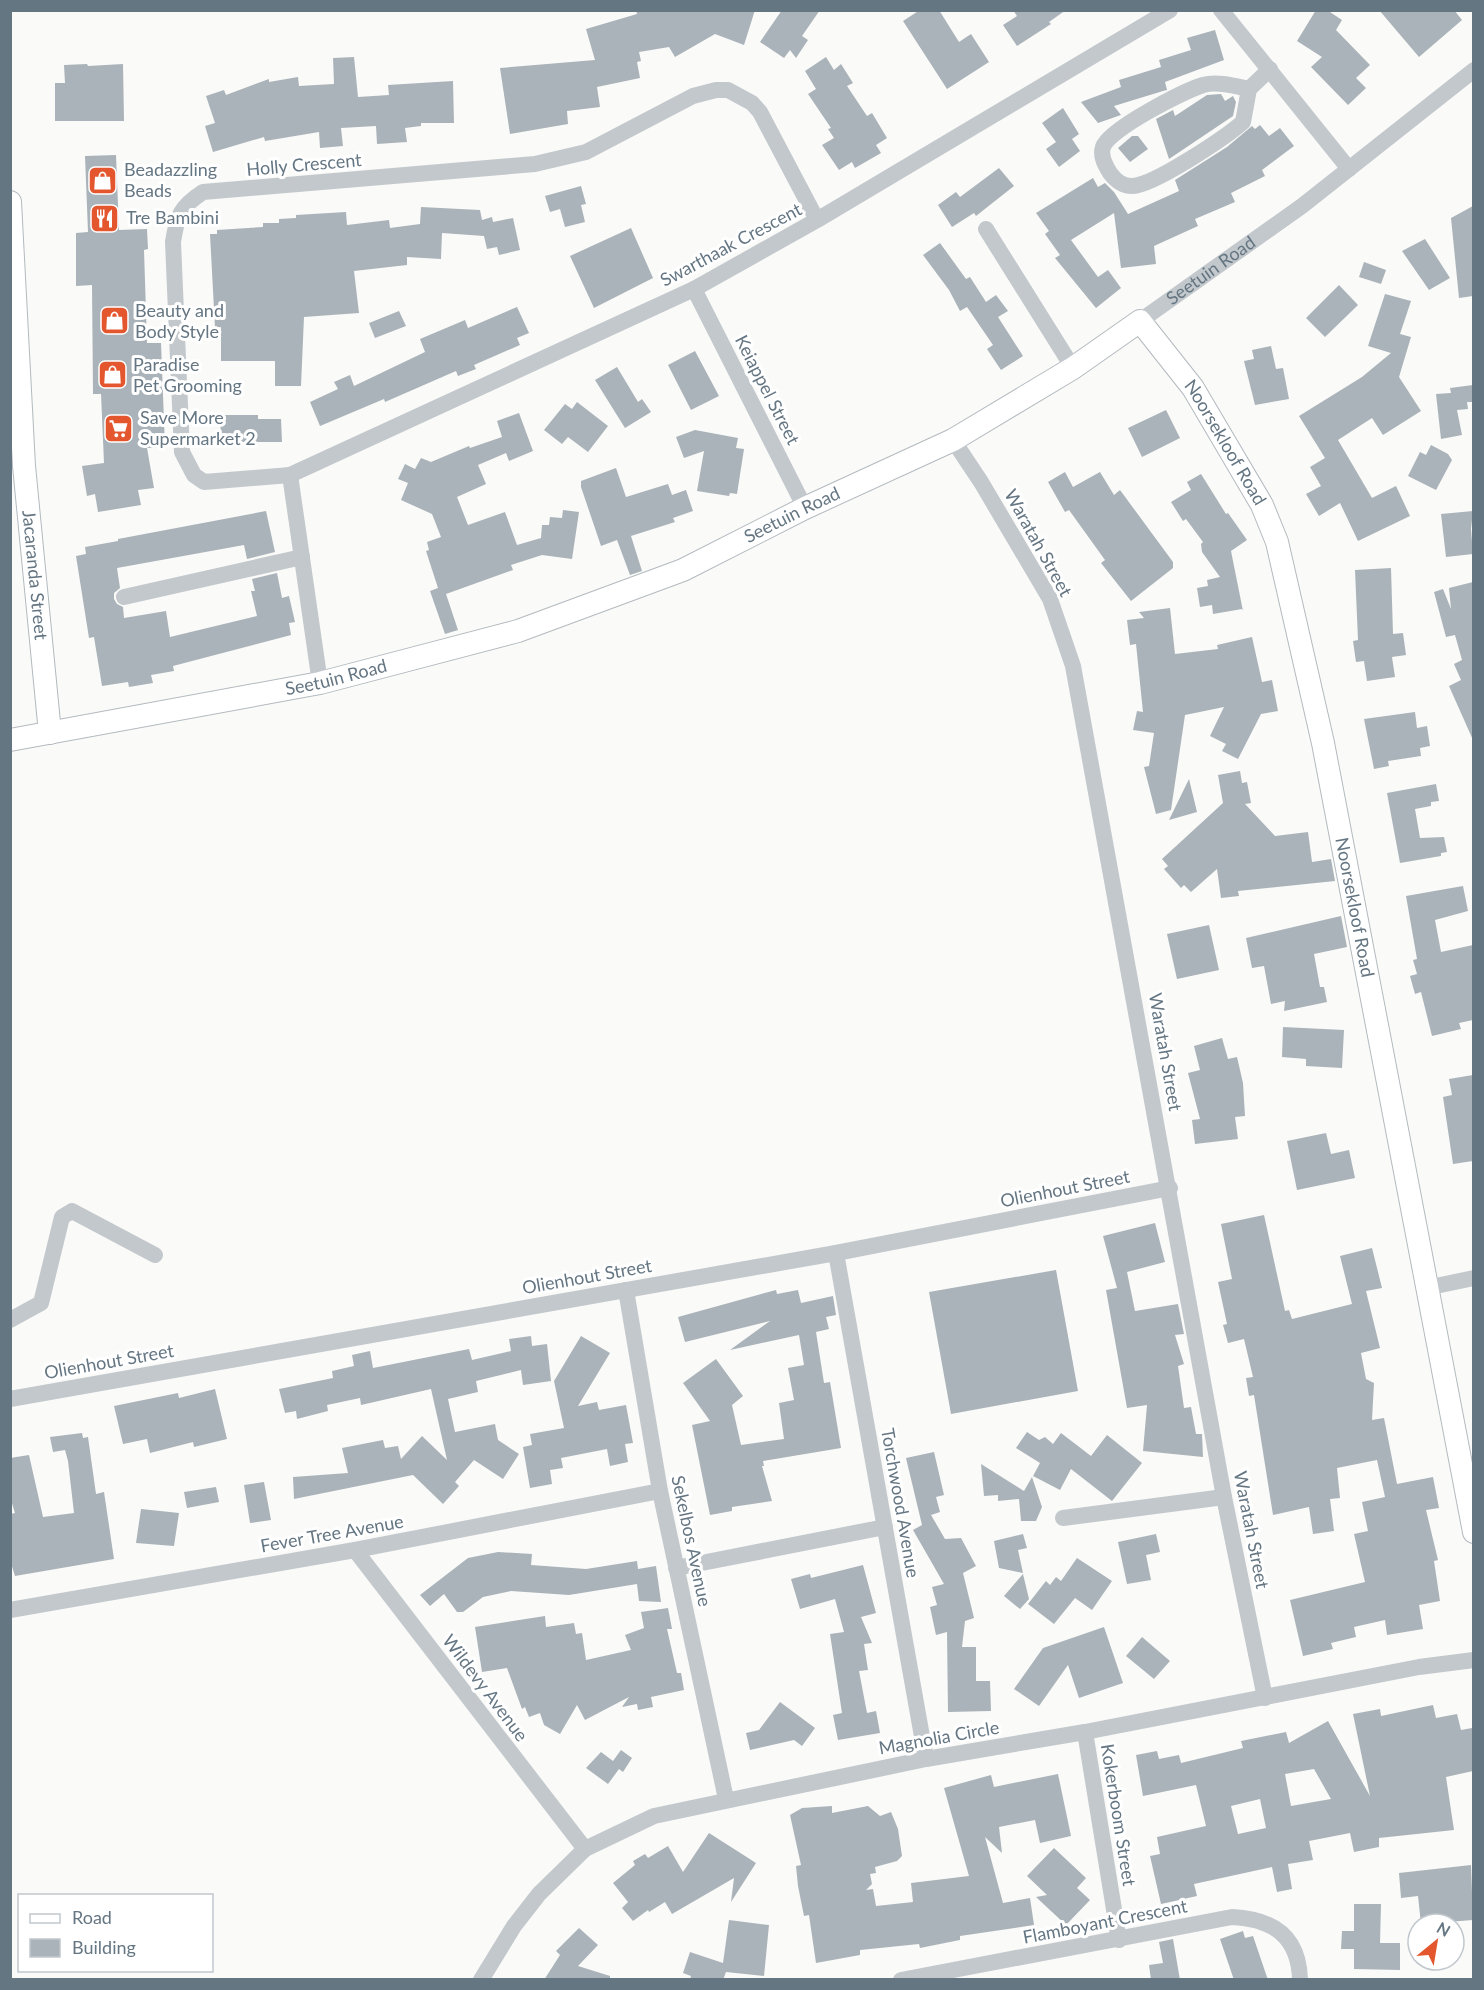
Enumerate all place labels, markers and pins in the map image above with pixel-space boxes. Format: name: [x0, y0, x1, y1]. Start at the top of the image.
place label: Beadazzling Beads: [124, 158, 217, 201]
shop icon: Beadazzling Beads: [87, 164, 119, 196]
restaurant icon: Tre Bambini: [89, 202, 121, 234]
place label: Tre Bambini: [126, 206, 219, 228]
place label: Beauty and Body Style: [135, 299, 224, 342]
shop icon: Beauty and Body Style: [98, 305, 130, 337]
place label: Paradise Pet Grooming: [133, 353, 242, 396]
shop icon: Paradise Pet Grooming: [96, 359, 128, 391]
place label: Save More Supermarket 2: [140, 406, 256, 449]
supermarket icon: Save More Supermarket 2: [103, 412, 135, 444]

